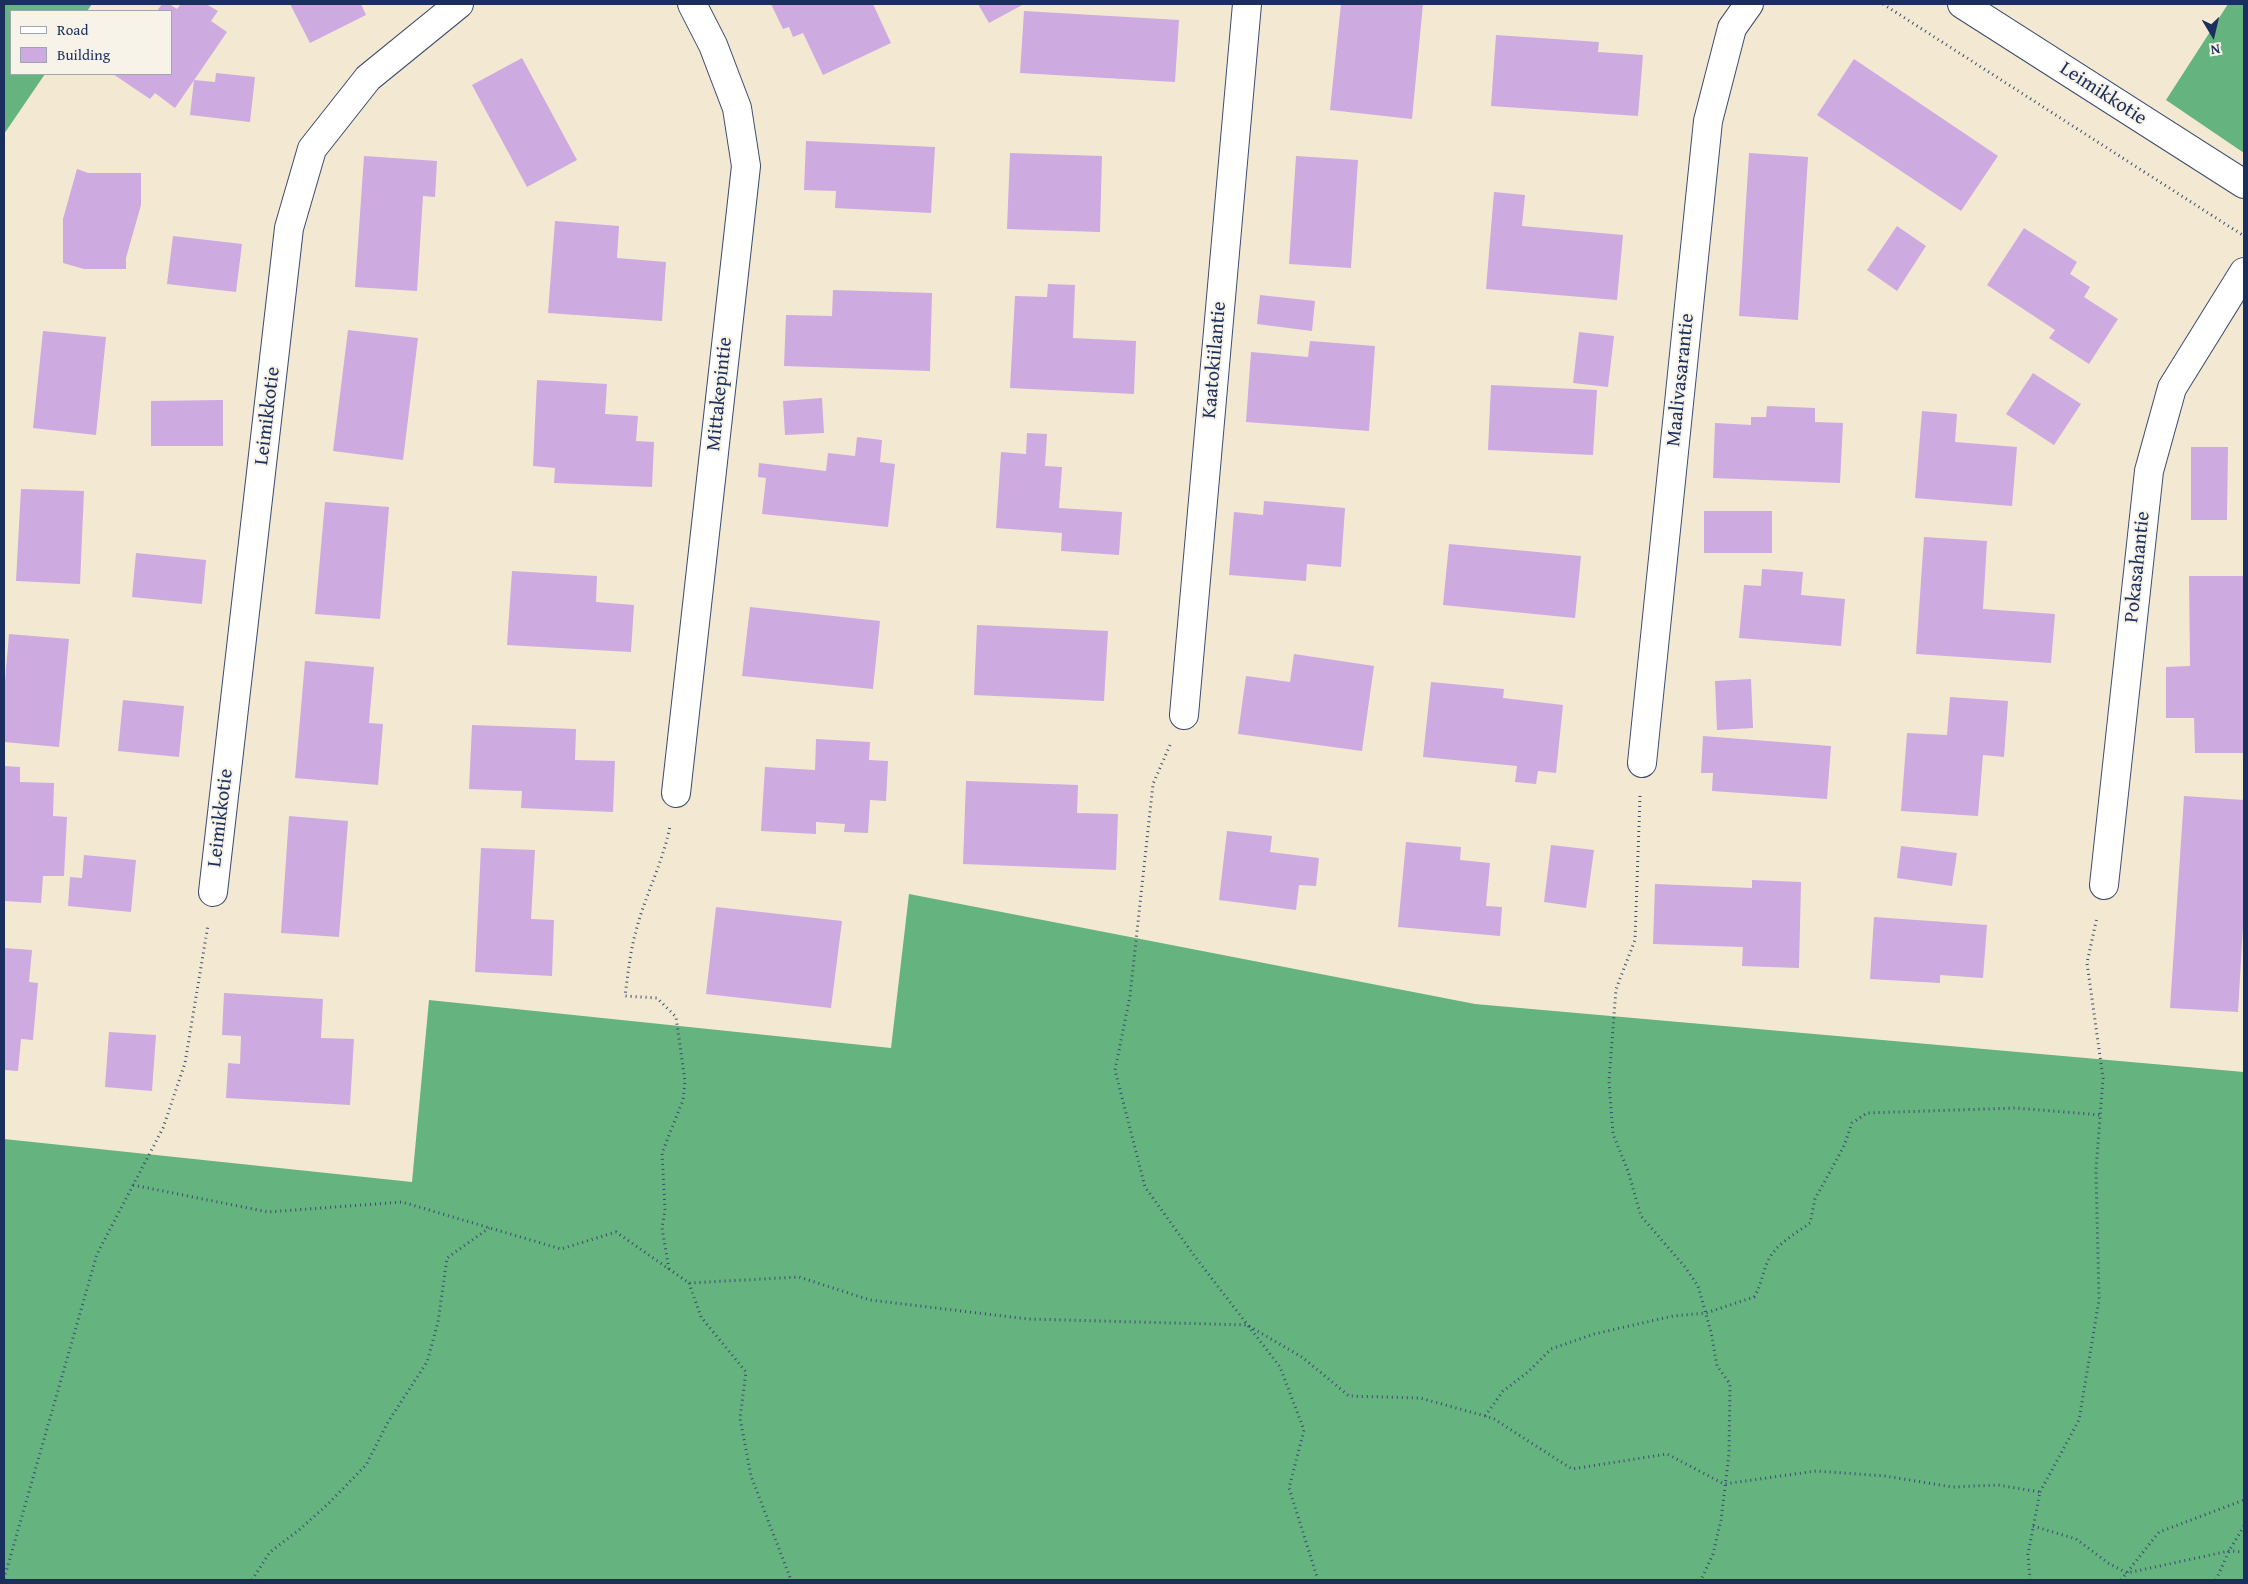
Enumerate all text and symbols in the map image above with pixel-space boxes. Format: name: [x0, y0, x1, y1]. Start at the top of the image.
legend: [10, 10, 172, 75]
north arrow: [2188, 10, 2238, 60]
text: Road: [57, 19, 88, 40]
text: N: [2209, 39, 2222, 60]
text: Building: [57, 44, 110, 65]
street label: Leimikkotie: [2055, 57, 2151, 131]
street label: Kaatokiilantie: [1198, 300, 1232, 420]
street label: Maalivasarantie: [1662, 312, 1700, 448]
street label: Mittakepintie: [702, 336, 738, 452]
street label: Leimikkotie: [250, 365, 286, 467]
street label: Pokasahantie: [2120, 510, 2156, 624]
street label: Leimikkotie: [203, 767, 239, 869]

